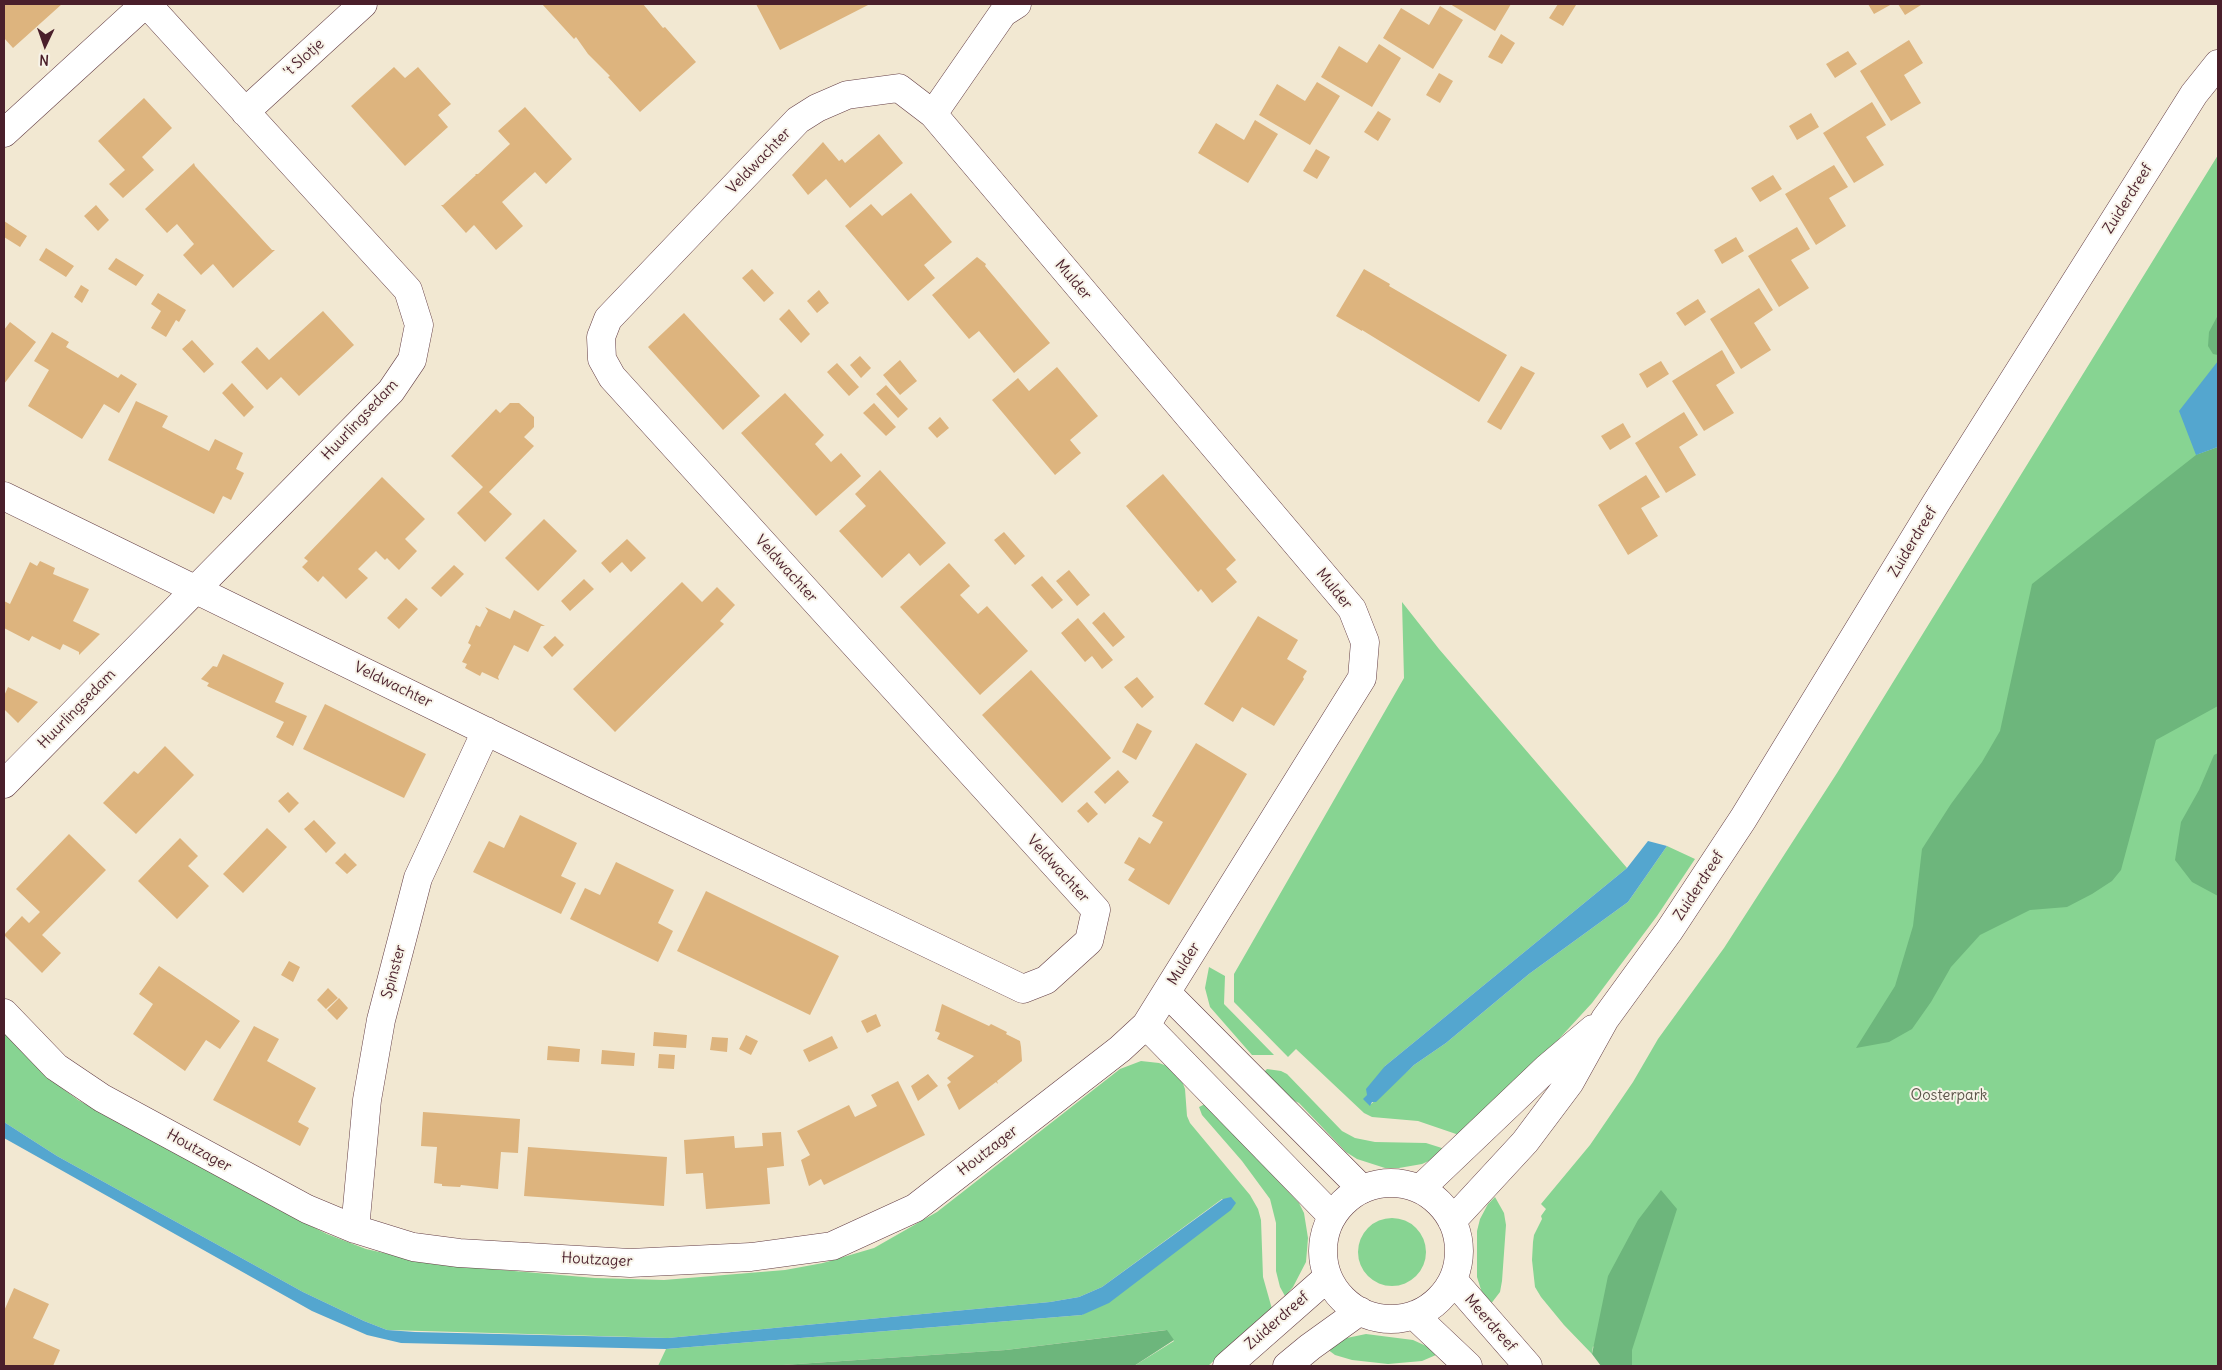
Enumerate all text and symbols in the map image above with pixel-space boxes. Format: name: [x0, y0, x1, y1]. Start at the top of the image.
north arrow: [20, 20, 70, 70]
street label: 't Slotje: [280, 35, 328, 81]
text: N: [39, 51, 50, 69]
street label: Veldwachter: [723, 124, 795, 198]
street label: Zuiderdreef: [2100, 161, 2156, 237]
street label: Mulder: [1051, 256, 1095, 304]
street label: Huurlingsedam: [318, 376, 402, 464]
street label: Zuiderdreef: [1885, 504, 1941, 580]
street label: Veldwachter: [751, 532, 821, 606]
street label: Mulder: [1312, 565, 1356, 613]
street label: Veldwachter: [351, 658, 435, 712]
street label: Huurlingsedam: [35, 666, 119, 752]
street label: Veldwachter: [1023, 832, 1093, 906]
street label: Zuiderdreef: [1670, 848, 1728, 924]
street label: Mulder: [1164, 939, 1204, 989]
street label: Spinster: [378, 943, 410, 1001]
park label: Oosterpark: [1911, 1087, 1987, 1105]
street label: Houtzager: [954, 1122, 1022, 1180]
street label: Houtzager: [164, 1126, 234, 1176]
street label: Houtzager: [561, 1249, 633, 1271]
street label: Zuiderdreef: [1241, 1288, 1313, 1354]
street label: Meerdreef: [1460, 1291, 1520, 1355]

